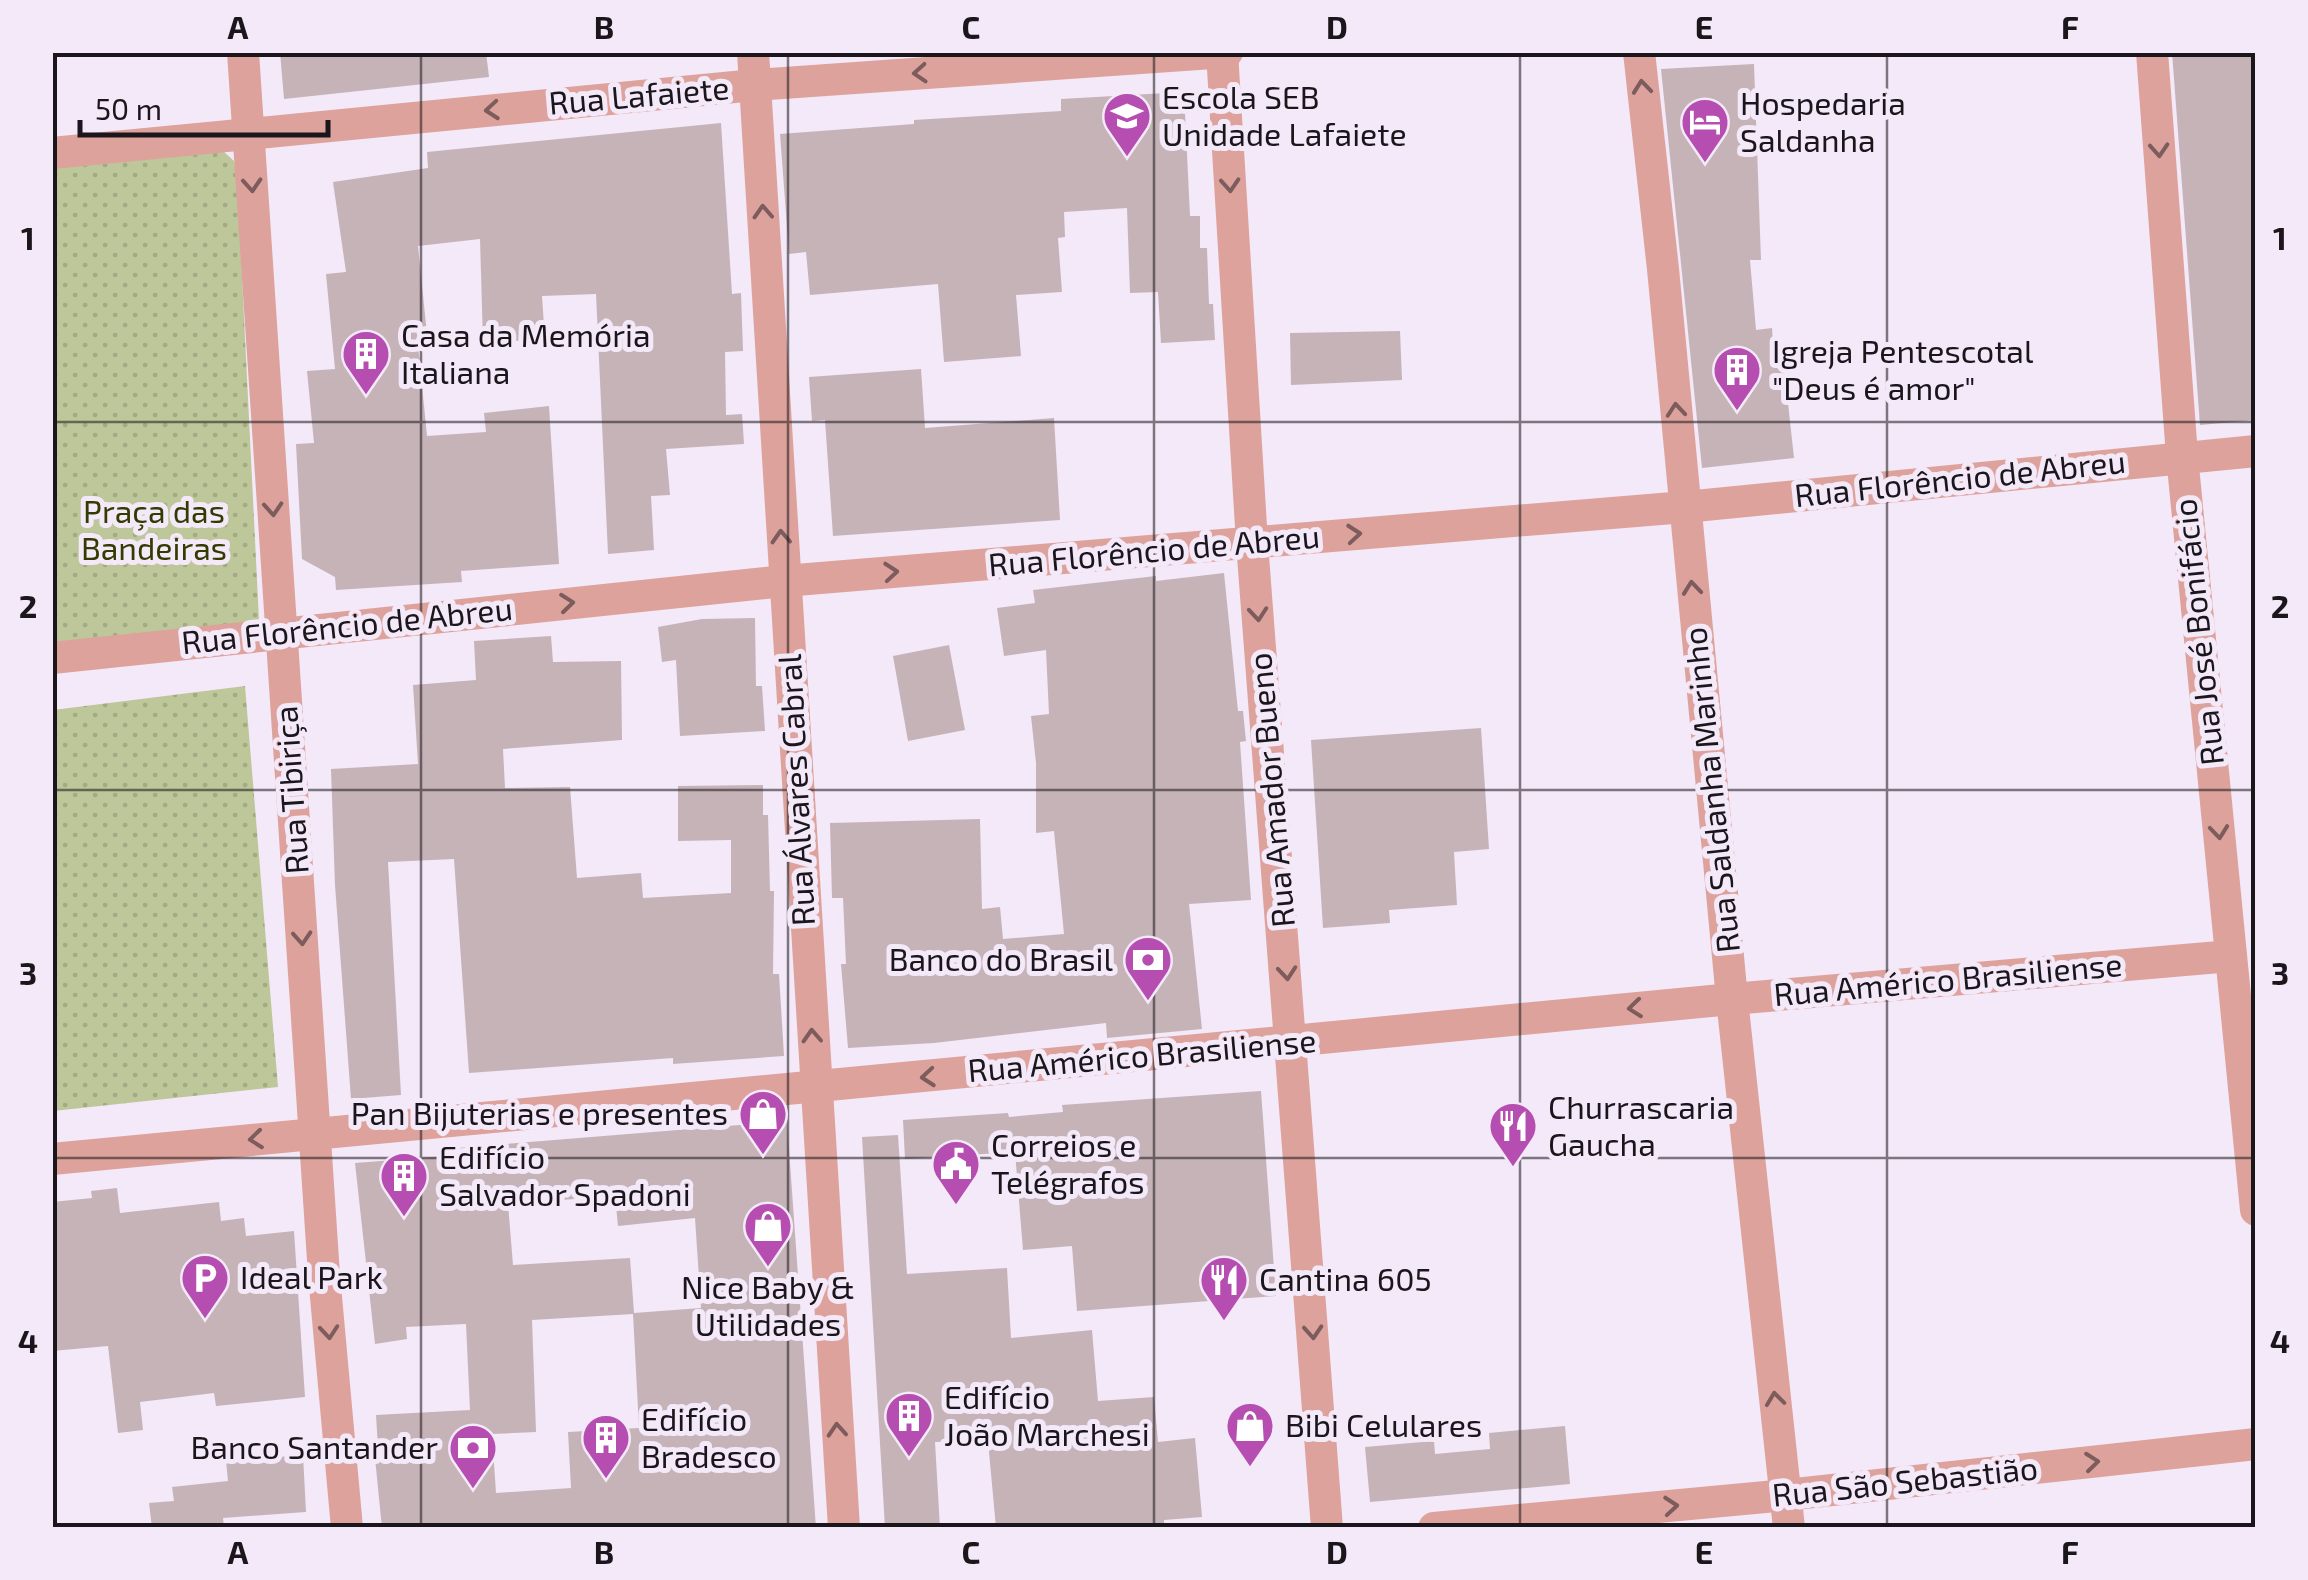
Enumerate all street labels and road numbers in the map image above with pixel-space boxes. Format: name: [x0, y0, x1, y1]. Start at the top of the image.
street label: Rua Lafaiete: [547, 67, 731, 121]
street label: Rua Florêncio de Abreu: [1792, 441, 2127, 513]
street label: Rua José Bonifácio: [2164, 497, 2230, 767]
street label: Rua Florêncio de Abreu: [986, 516, 1321, 582]
street label: Rua Florêncio de Abreu: [179, 588, 514, 660]
street label: Rua Saldanha Marinho: [1674, 625, 1746, 955]
street label: Rua Amador Bueno: [1239, 651, 1301, 929]
street label: Rua Álvares Cabral: [769, 653, 821, 927]
street label: Rua Tibiriça: [265, 705, 317, 876]
street label: Rua Américo Brasiliense: [1772, 944, 2124, 1012]
street label: Rua Américo Brasiliense: [966, 1020, 1318, 1088]
street label: Rua São Sebastião: [1770, 1447, 2039, 1513]

